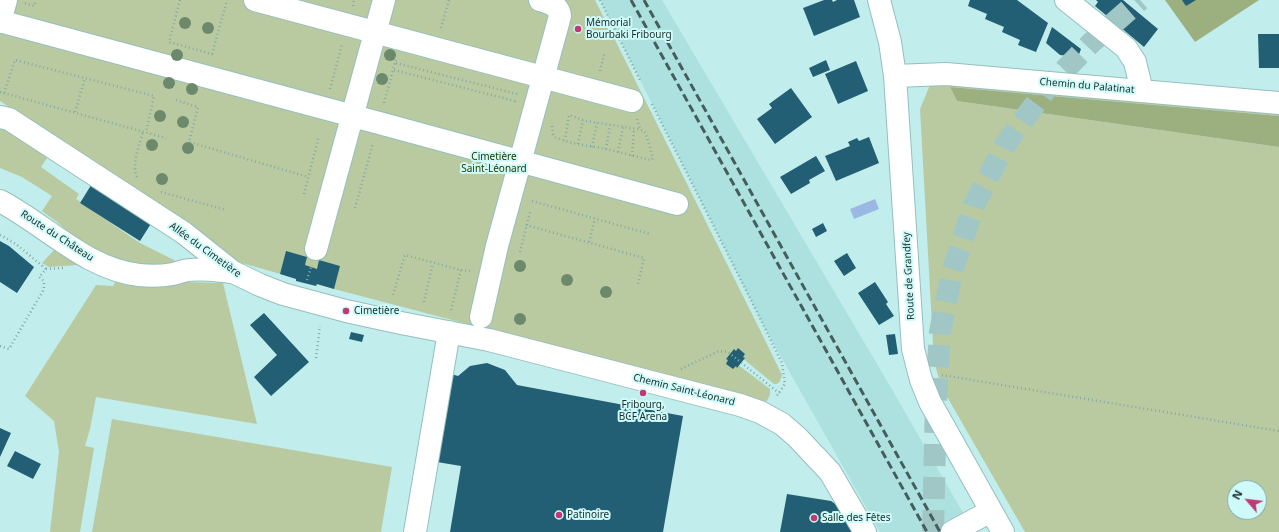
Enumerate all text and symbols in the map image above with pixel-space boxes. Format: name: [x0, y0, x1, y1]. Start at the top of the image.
place label: Mémorial Bourbaki Fribourg: [586, 17, 672, 40]
marker: Mémorial Bourbaki Fribourg: [573, 24, 583, 34]
street label: Chemin du Palatinat: [1039, 76, 1135, 96]
park label: Cimetière Saint-Léonard: [461, 151, 527, 174]
street label: Route du Château: [18, 208, 96, 264]
street label: Allée du Cimetière: [167, 220, 243, 280]
street label: Route de Grandfey: [901, 232, 917, 320]
place label: Cimetière: [354, 305, 399, 317]
marker: Cimetière: [341, 306, 351, 316]
street label: Chemin Saint-Léonard: [632, 372, 736, 408]
marker: Fribourg, BCF Arena: [638, 388, 648, 398]
place label: Fribourg, BCF Arena: [619, 399, 667, 422]
north arrow: [1227, 480, 1267, 520]
text: N: [1228, 487, 1246, 502]
place label: Patinoire: [567, 509, 609, 521]
marker: Patinoire: [554, 510, 564, 520]
place label: Salle des Fêtes: [822, 512, 891, 524]
marker: Salle des Fêtes: [809, 513, 819, 523]

